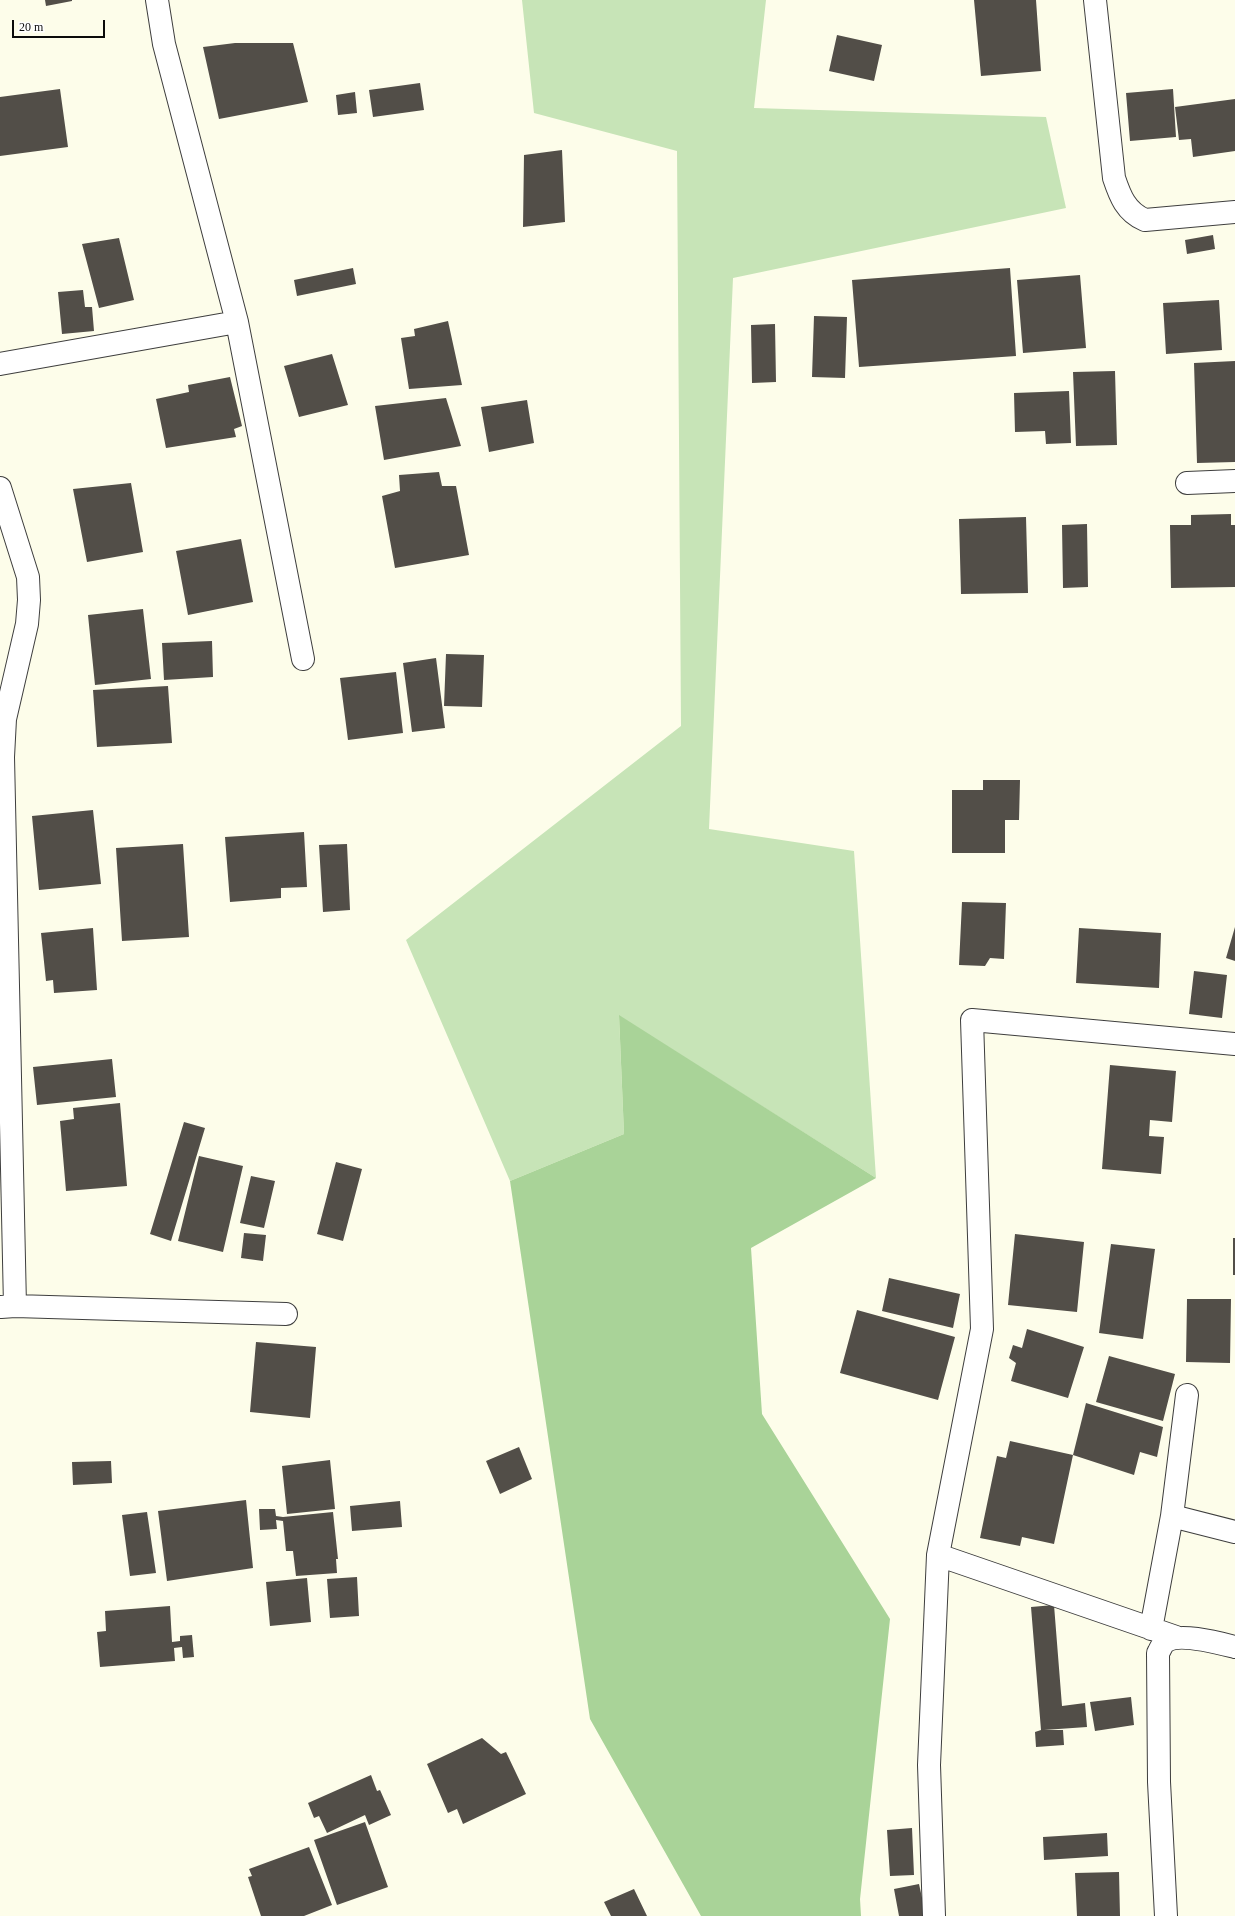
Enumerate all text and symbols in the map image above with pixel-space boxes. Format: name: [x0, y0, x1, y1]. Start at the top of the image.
scale bar: [14, 12, 107, 38]
text: 20 m: [19, 20, 43, 34]

